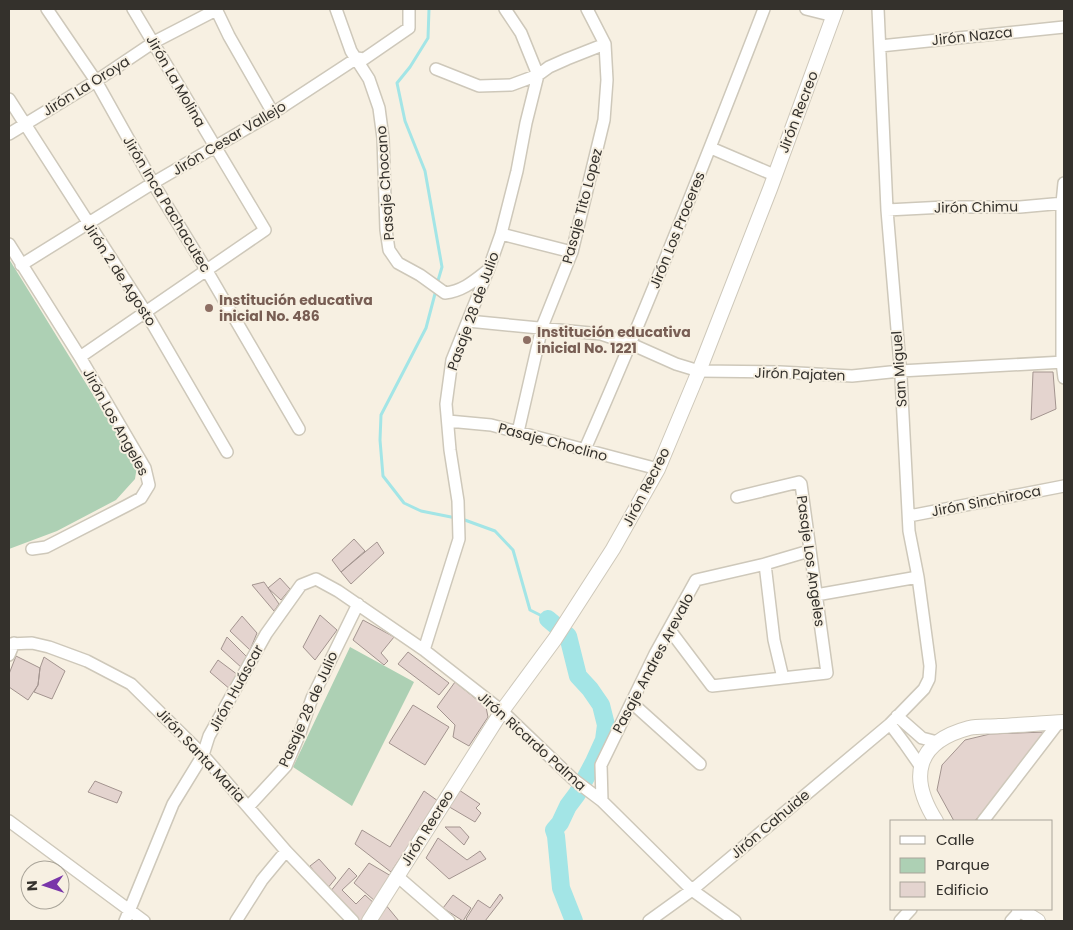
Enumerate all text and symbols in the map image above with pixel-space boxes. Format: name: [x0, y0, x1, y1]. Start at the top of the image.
street label: Jirón Nazca: [930, 22, 1014, 50]
street label: Jirón La Molina: [142, 31, 210, 131]
street label: Jirón La Oroya: [38, 51, 134, 121]
street label: Jirón Recreo: [773, 68, 823, 156]
street label: Jirón Cesar Vallejo: [168, 96, 290, 180]
street label: Pasaje Chocano: [371, 125, 399, 241]
street label: Jirón Inca Pachacutec: [118, 132, 216, 276]
street label: Pasaje Tito Lopez: [557, 146, 607, 266]
street label: Jirón Los Proceres: [644, 169, 710, 291]
street label: Jirón Chimu: [934, 196, 1018, 218]
street label: Jirón 2 de Agosto: [79, 218, 161, 330]
street label: Pasaje 28 de Julio: [442, 249, 504, 373]
place label: Institución educativa inicial No. 486: [219, 290, 373, 326]
marker: Institución educativa inicial No. 486: [203, 302, 215, 314]
place label: Institución educativa inicial No. 1221: [537, 322, 691, 358]
street label: San Miguel: [886, 330, 912, 408]
marker: Institución educativa inicial No. 1221: [521, 334, 533, 346]
street label: Jirón Pajaten: [754, 362, 846, 386]
street label: Jirón Los Angeles: [78, 365, 154, 479]
street label: Pasaje Choclino: [496, 418, 610, 466]
street label: Jirón Recreo: [618, 444, 675, 530]
street label: Jirón Sinchiroca: [929, 481, 1043, 521]
street label: Pasaje Los Angeles: [792, 494, 830, 628]
street label: Pasaje Andres Arevalo: [608, 589, 698, 737]
street label: Jirón Huáscar: [204, 641, 268, 735]
street label: Pasaje 28 de Julio: [273, 648, 343, 770]
street label: Jirón Ricardo Palma: [473, 687, 591, 795]
street label: Jirón Santa Maria: [152, 703, 250, 807]
street label: Jirón Cahuide: [726, 785, 814, 863]
street label: Jirón Recreo: [396, 786, 458, 870]
legend: [890, 820, 1053, 910]
text: Calle: [936, 829, 974, 850]
text: Parque: [936, 854, 989, 875]
north arrow: [20, 860, 70, 910]
text: Edificio: [936, 879, 989, 900]
text: N: [22, 880, 42, 891]

